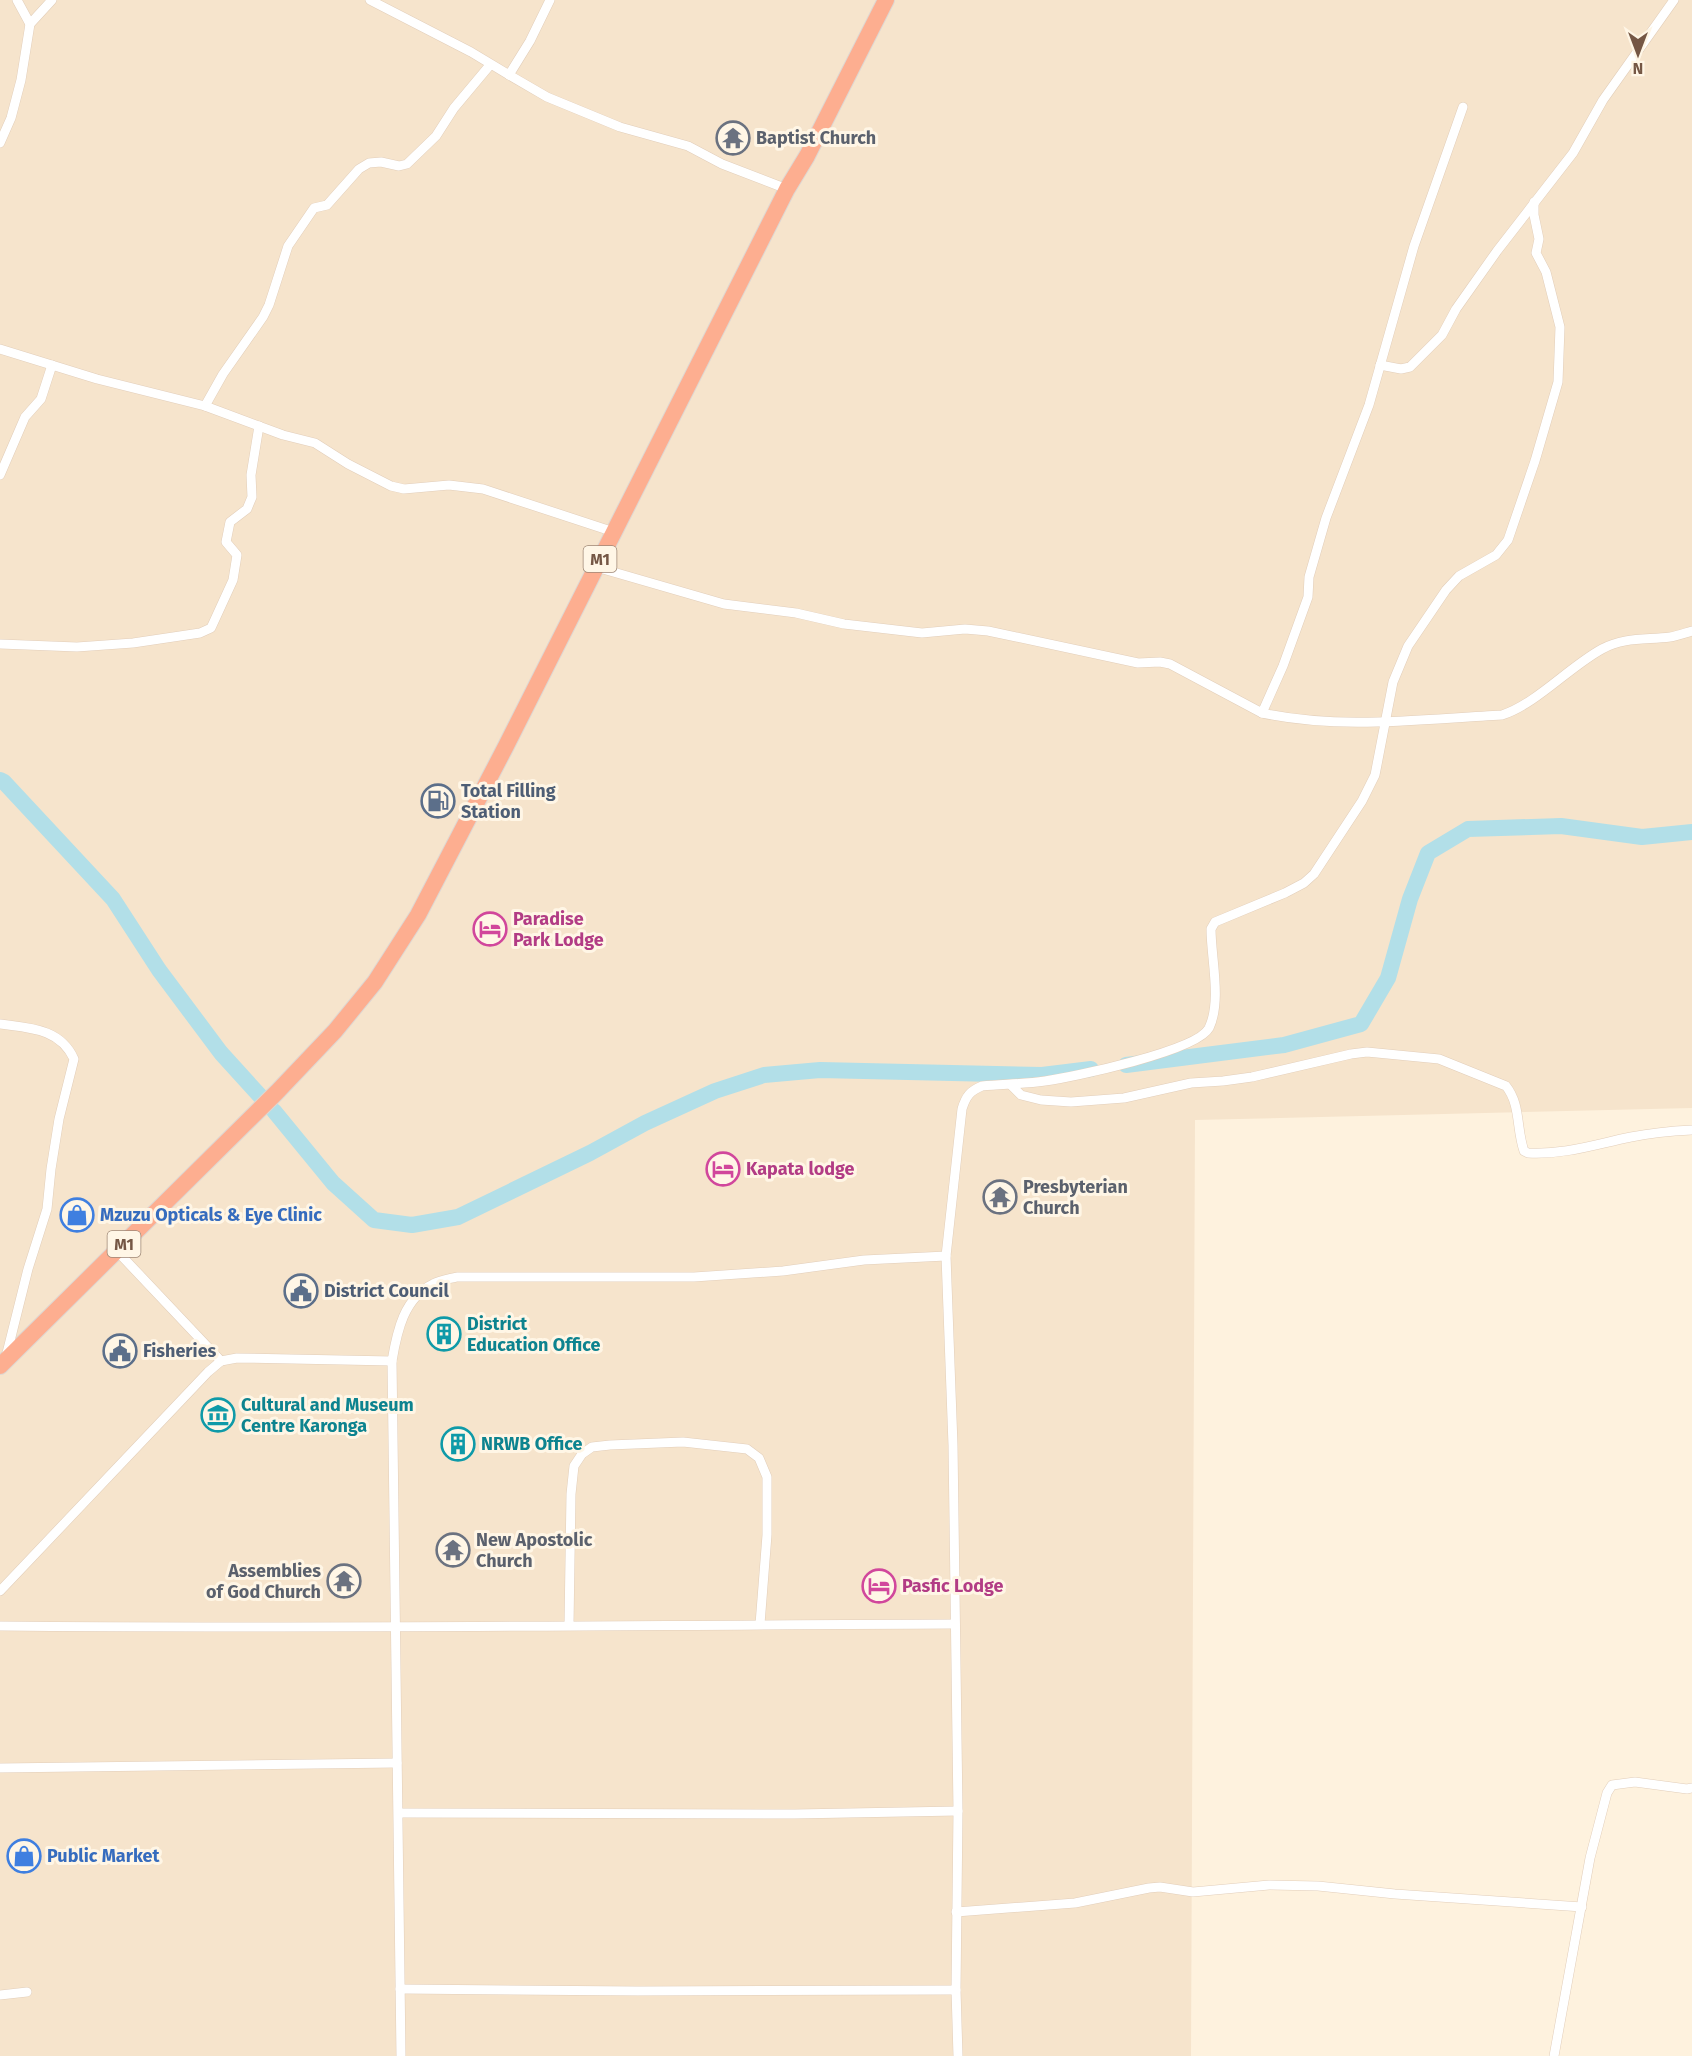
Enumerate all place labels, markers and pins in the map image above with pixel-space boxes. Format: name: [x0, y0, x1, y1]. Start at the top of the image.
temple icon: Baptist Church: [715, 120, 751, 156]
place label: Baptist Church: [756, 127, 876, 149]
place label: Total Filling Station: [461, 780, 556, 823]
fuel station icon: Total Filling Station: [420, 783, 456, 819]
place label: Paradise Park Lodge: [513, 908, 604, 951]
hotel icon: Paradise Park Lodge: [472, 911, 508, 947]
hotel icon: Kapata lodge: [705, 1151, 741, 1187]
place label: Kapata lodge: [746, 1158, 854, 1180]
place label: Presbyterian Church: [1023, 1176, 1128, 1219]
temple icon: Presbyterian Church: [982, 1179, 1018, 1215]
shop icon: Mzuzu Opticals & Eye Clinic: [59, 1197, 95, 1233]
place label: Mzuzu Opticals & Eye Clinic: [100, 1204, 322, 1226]
public building icon: District Council: [283, 1273, 319, 1309]
place label: District Council: [324, 1280, 449, 1302]
place label: District Education Office: [467, 1313, 601, 1356]
building icon: District Education Office: [426, 1316, 462, 1352]
public building icon: Fisheries: [102, 1333, 138, 1369]
place label: Fisheries: [143, 1340, 217, 1362]
place label: Cultural and Museum Centre Karonga: [241, 1394, 414, 1437]
museum icon: Cultural and Museum Centre Karonga: [200, 1397, 236, 1433]
building icon: NRWB Office: [440, 1426, 476, 1462]
place label: NRWB Office: [481, 1433, 583, 1455]
place label: New Apostolic Church: [476, 1529, 593, 1572]
temple icon: New Apostolic Church: [435, 1532, 471, 1568]
place label: Assemblies of God Church: [206, 1560, 321, 1603]
temple icon: Assemblies of God Church: [326, 1563, 362, 1599]
hotel icon: Pasfic Lodge: [861, 1568, 897, 1604]
place label: Pasfic Lodge: [902, 1575, 1004, 1597]
shop icon: Public Market: [6, 1838, 42, 1874]
place label: Public Market: [47, 1845, 161, 1867]

